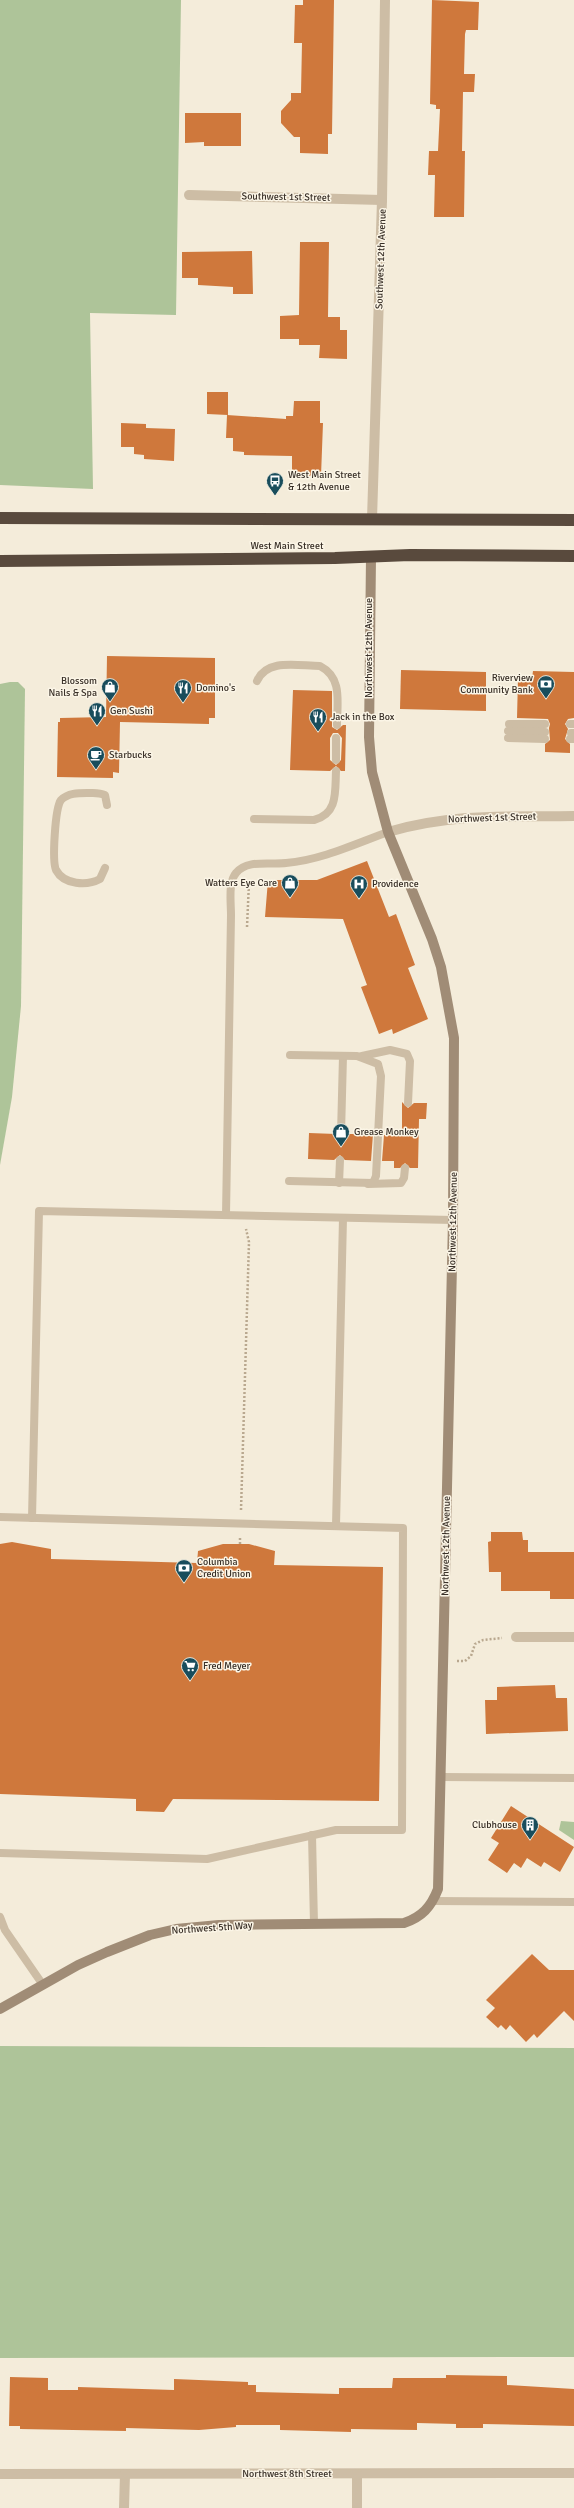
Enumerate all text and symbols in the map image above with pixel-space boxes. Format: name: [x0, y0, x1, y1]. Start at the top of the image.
street label: Southwest 1st Street: [242, 190, 331, 204]
street label: Southwest 12th Avenue: [373, 209, 389, 309]
place label: West Main Street & 12th Avenue: [288, 469, 361, 493]
bus stop icon: West Main Street & 12th Avenue: [265, 471, 285, 496]
street label: West Main Street: [251, 540, 324, 552]
street label: Northwest 12th Avenue: [363, 598, 375, 698]
place label: Riverview Community Bank: [460, 672, 534, 696]
bank icon: Riverview Community Bank: [536, 674, 556, 699]
place label: Blossom Nails & Spa: [49, 675, 97, 699]
shop icon: Blossom Nails & Spa: [100, 677, 120, 702]
restaurant icon: Domino's: [173, 678, 193, 703]
place label: Domino's: [196, 682, 236, 694]
restaurant icon: Gen Sushi: [87, 701, 107, 726]
place label: Gen Sushi: [110, 705, 153, 717]
restaurant icon: Jack in the Box: [308, 707, 328, 732]
place label: Jack in the Box: [331, 711, 395, 723]
cafe icon: Starbucks: [86, 745, 106, 770]
place label: Starbucks: [109, 749, 152, 761]
street label: Northwest 1st Street: [448, 810, 537, 826]
shop icon: Watters Eye Care: [280, 873, 300, 898]
hospital icon: Providence: [349, 874, 369, 899]
place label: Watters Eye Care: [205, 877, 277, 889]
place label: Providence: [372, 878, 419, 890]
shop icon: Grease Monkey: [331, 1122, 351, 1147]
place label: Grease Monkey: [354, 1126, 419, 1138]
street label: Northwest 12th Avenue: [446, 1172, 460, 1272]
street label: Northwest 12th Avenue: [439, 1496, 453, 1596]
place label: Columbia Credit Union: [197, 1556, 251, 1580]
bank icon: Columbia Credit Union: [174, 1558, 194, 1583]
supermarket icon: Fred Meyer: [180, 1656, 200, 1681]
place label: Fred Meyer: [203, 1660, 250, 1672]
building icon: Clubhouse: [520, 1815, 540, 1840]
place label: Clubhouse: [472, 1819, 517, 1831]
street label: Northwest 5th Way: [171, 1919, 253, 1937]
street label: Northwest 8th Street: [242, 2468, 332, 2480]

